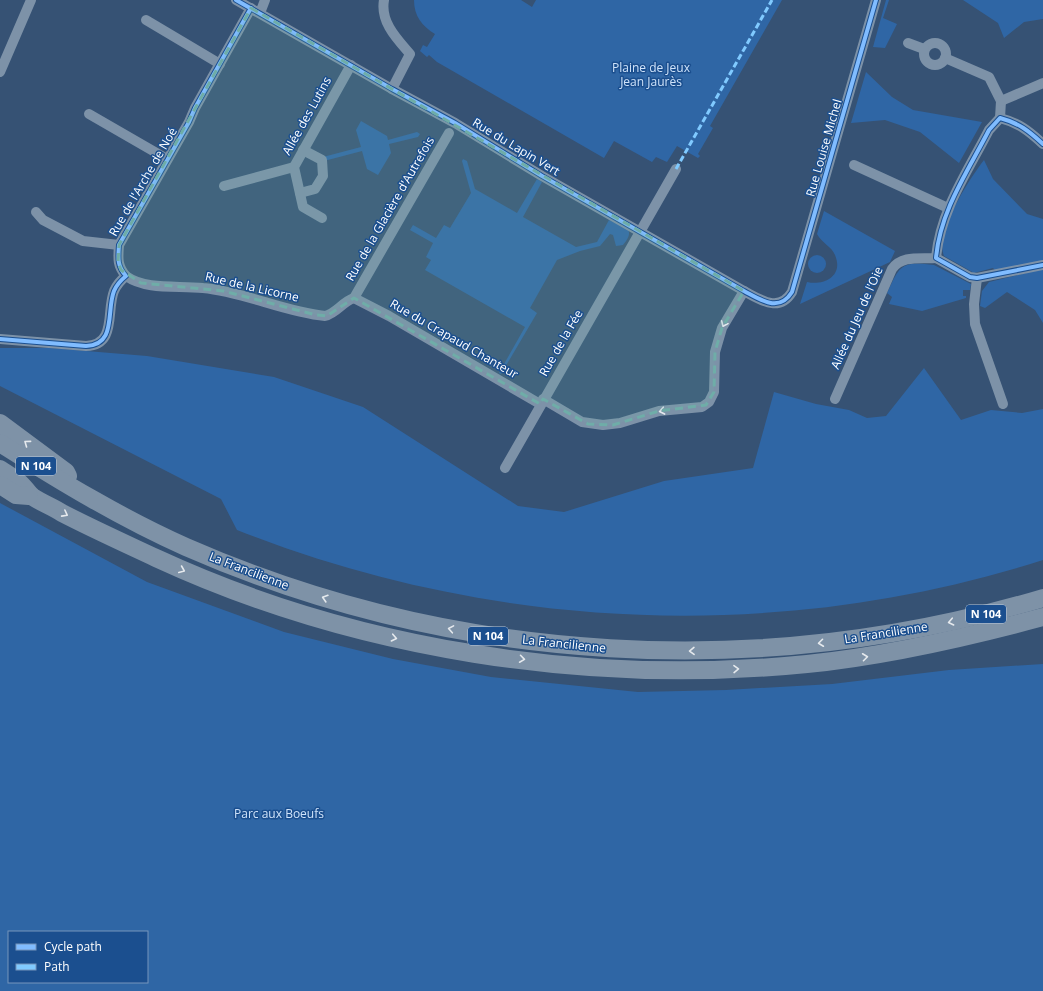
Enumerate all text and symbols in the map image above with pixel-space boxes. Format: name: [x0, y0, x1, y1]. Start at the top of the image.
park label: Plaine de Jeux Jean Jaurès: [612, 59, 691, 90]
street label: Allée des Lutins: [278, 73, 335, 158]
street label: Rue Louise Michel: [801, 97, 846, 199]
street label: Rue du Lapin Vert: [469, 114, 563, 179]
street label: Rue de l'Arche de Noé: [104, 124, 181, 239]
street label: Rue de la Glacière d'Autrefois: [341, 133, 438, 284]
street label: Allée du Jeu de l'Oie: [826, 264, 887, 372]
street label: Rue de la Licorne: [203, 267, 301, 306]
street label: Rue du Crapaud Chanteur: [387, 295, 522, 382]
street label: Rue de la Fée: [535, 306, 587, 379]
one-way arrow: [721, 320, 729, 328]
one-way arrow: [659, 406, 665, 415]
one-way arrow: [25, 441, 32, 448]
road number: N 104: [16, 457, 56, 475]
one-way arrow: [61, 509, 68, 517]
street label: La Francilienne: [207, 548, 292, 594]
one-way arrow: [178, 565, 186, 573]
one-way arrow: [321, 594, 328, 603]
road number: N 104: [966, 605, 1006, 623]
street label: La Francilienne: [843, 617, 929, 647]
one-way arrow: [948, 617, 954, 625]
one-way arrow: [448, 625, 454, 634]
road number: N 104: [468, 627, 508, 645]
street label: La Francilienne: [521, 631, 607, 656]
one-way arrow: [391, 633, 397, 641]
one-way arrow: [818, 638, 824, 647]
one-way arrow: [689, 647, 695, 655]
one-way arrow: [862, 652, 868, 661]
one-way arrow: [519, 654, 525, 663]
one-way arrow: [733, 664, 739, 673]
park label: Parc aux Boeufs: [234, 805, 324, 822]
legend: [8, 931, 148, 983]
text: Cycle path: [44, 938, 102, 955]
text: Path: [44, 958, 70, 975]

